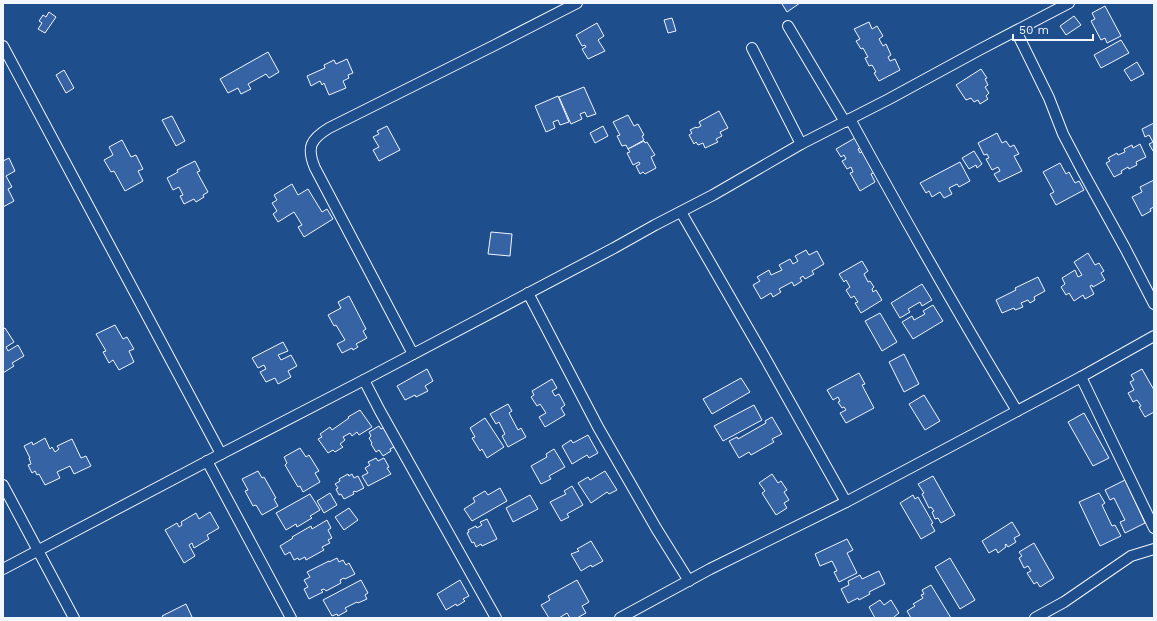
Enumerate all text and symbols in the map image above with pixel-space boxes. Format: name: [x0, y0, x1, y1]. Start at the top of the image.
scale bar: [1013, 16, 1093, 42]
text: 50 m: [1019, 23, 1049, 37]

